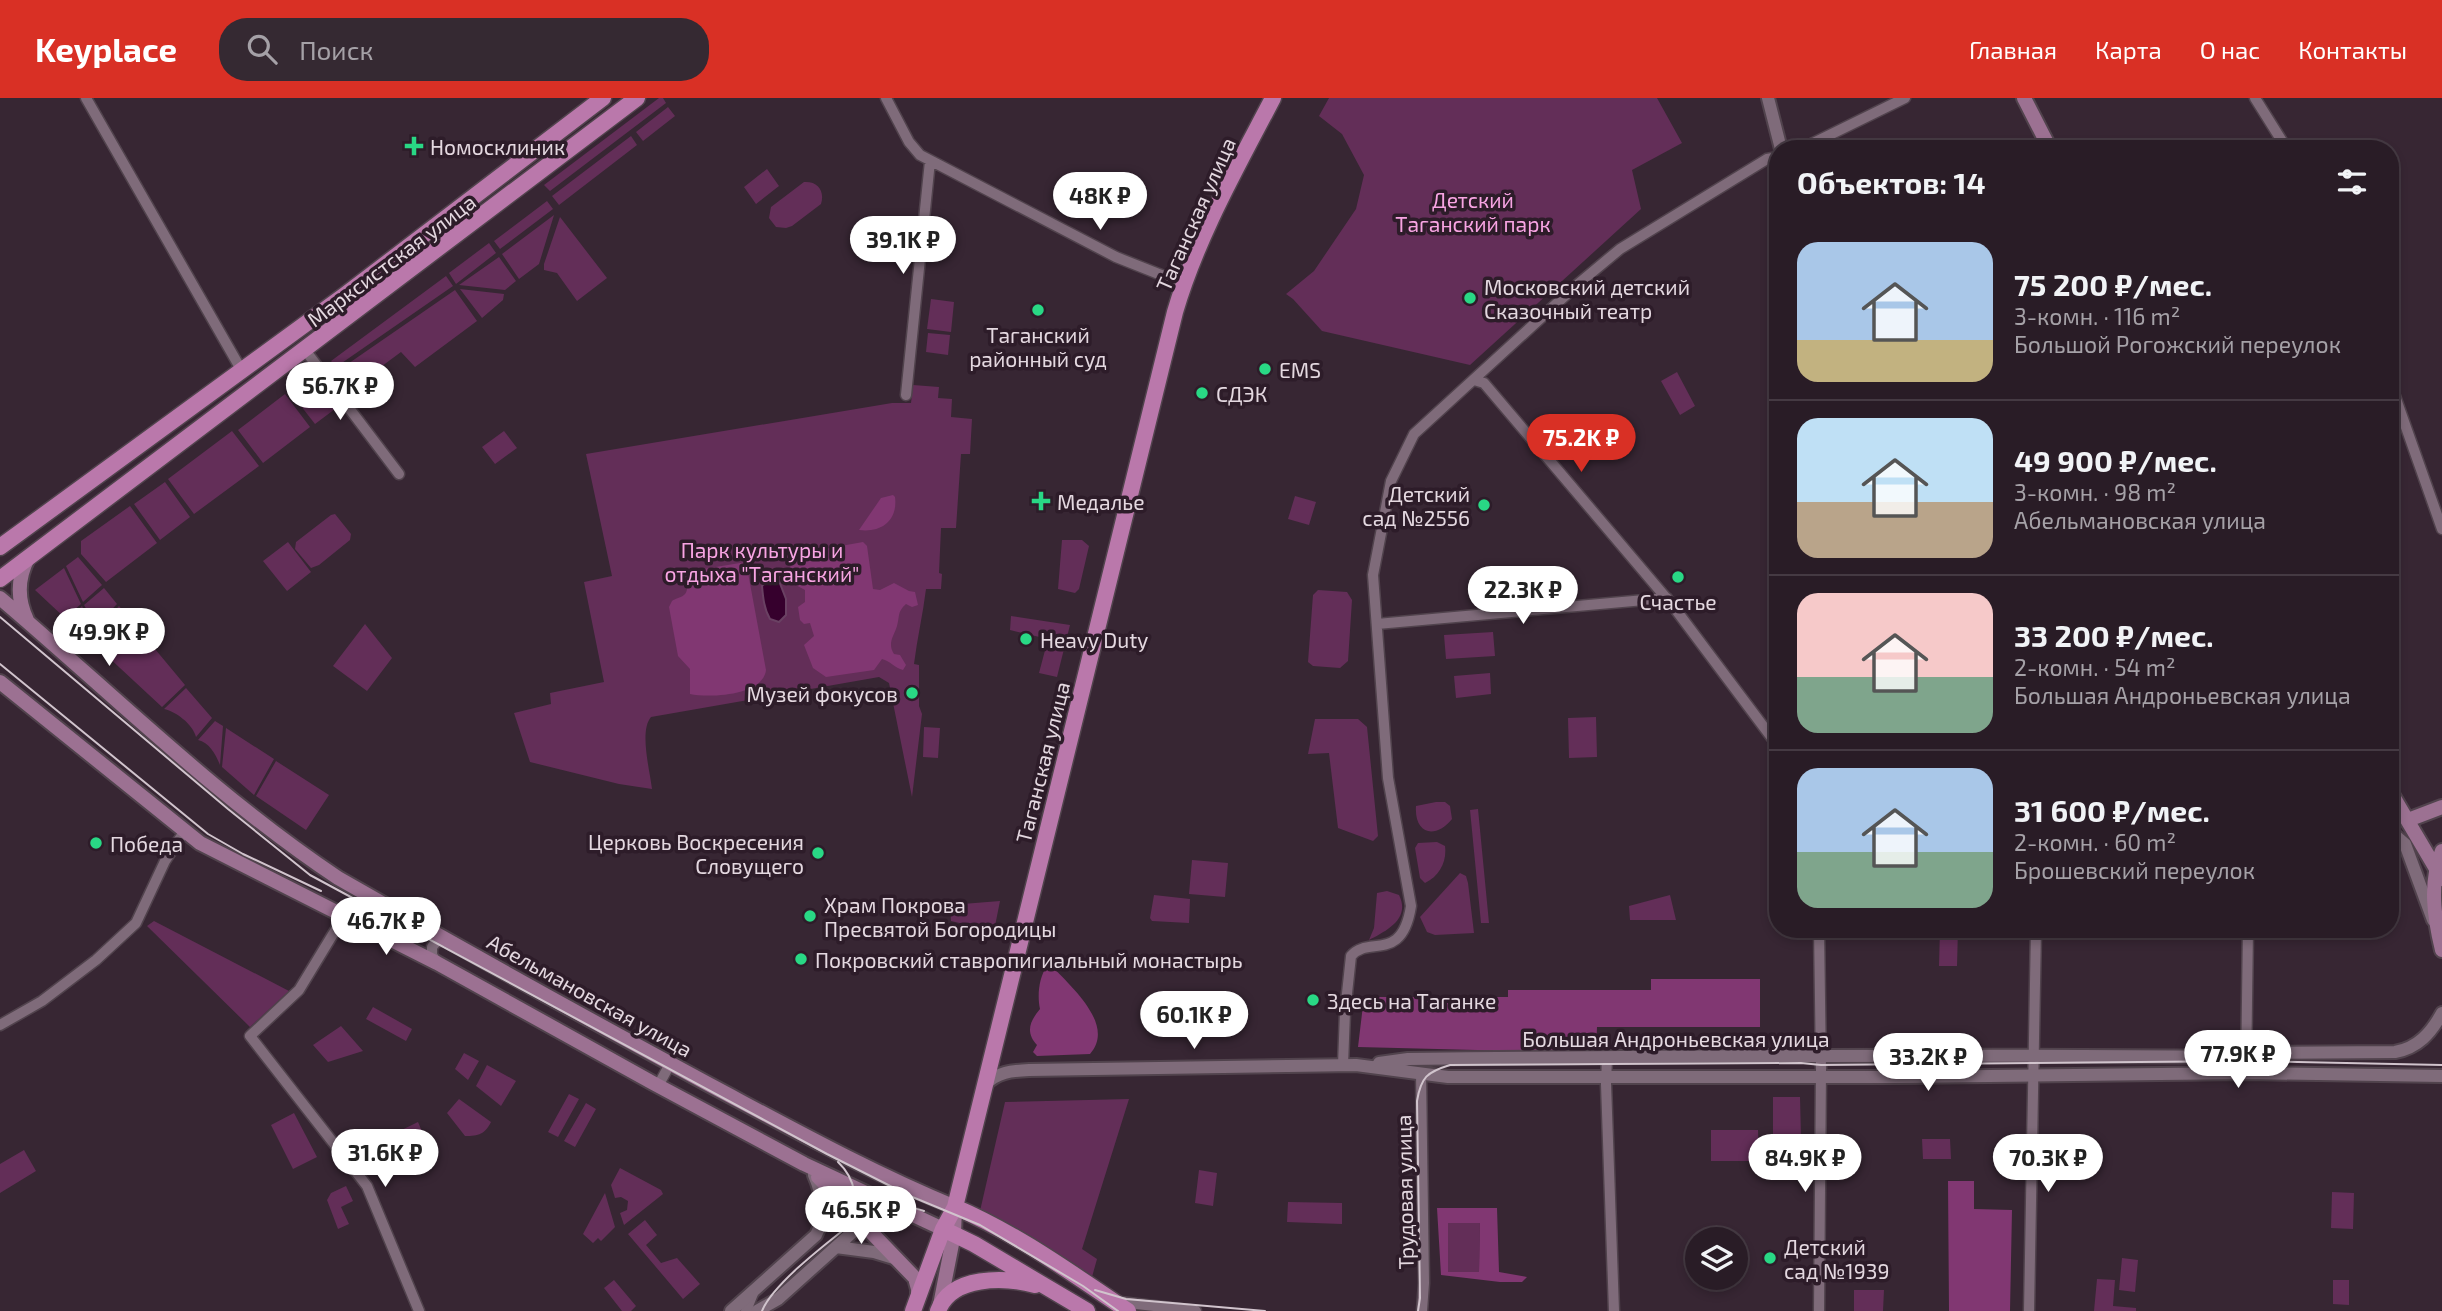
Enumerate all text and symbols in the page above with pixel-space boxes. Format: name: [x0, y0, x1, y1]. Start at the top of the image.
search box: [219, 18, 709, 81]
text: Keyplace: [35, 29, 177, 69]
icon: search: [243, 30, 281, 68]
text: Поиск: [299, 34, 373, 65]
text: Главная: [1969, 35, 2057, 64]
text: Карта: [2095, 35, 2162, 64]
text: О нас: [2200, 35, 2260, 64]
text: Контакты: [2298, 35, 2407, 64]
street label: Таганская улица: [1150, 133, 1241, 295]
place label: Номосклиник: [430, 134, 565, 159]
marker: Номосклиник: [404, 136, 424, 156]
icon: filters: [2333, 163, 2371, 201]
text: Объектов: 14: [1797, 164, 1986, 200]
pin: 48K ₽: [1051, 172, 1149, 232]
text: 48K ₽: [1069, 181, 1131, 209]
park label: Детский Таганский парк: [1395, 187, 1551, 236]
street label: Марксистская улица: [302, 188, 481, 332]
pin: 39.1K ₽: [838, 216, 968, 276]
text: 39.1K ₽: [866, 225, 940, 253]
text: 75 200 ₽/мес.: [2014, 266, 2212, 302]
icon: home: [1853, 270, 1937, 354]
place label: Московский детский Сказочный театр: [1484, 274, 1690, 323]
marker: Московский детский Сказочный театр: [1462, 290, 1478, 306]
marker: Таганский районный суд: [1030, 302, 1046, 318]
text: 3-комн. · 116 m²: [2014, 302, 2180, 330]
place label: Таганский районный суд: [969, 322, 1107, 372]
text: Большой Рогожский переулок: [2014, 330, 2341, 358]
place label: EMS: [1279, 357, 1321, 382]
marker: EMS: [1257, 361, 1273, 377]
pin: 56.7K ₽: [275, 362, 405, 422]
text: 56.7K ₽: [302, 371, 378, 399]
place label: СДЭК: [1216, 381, 1267, 406]
marker: СДЭК: [1194, 385, 1210, 401]
pin: 75.2K ₽: [1516, 414, 1646, 474]
text: 75.2K ₽: [1543, 423, 1619, 451]
text: 49 900 ₽/мес.: [2014, 442, 2217, 478]
icon: home: [1853, 446, 1937, 530]
text: 3-комн. · 98 m²: [2014, 478, 2176, 506]
place label: Детский сад №2556: [1362, 481, 1470, 530]
place label: Медалье: [1057, 489, 1145, 514]
marker: Медалье: [1031, 491, 1051, 511]
marker: Детский сад №2556: [1476, 497, 1492, 513]
text: Абельмановская улица: [2014, 506, 2266, 534]
park label: Парк культуры и отдыха "Таганский": [665, 537, 859, 586]
pin: 22.3K ₽: [1458, 566, 1588, 626]
marker: Счастье: [1670, 569, 1686, 585]
text: 22.3K ₽: [1484, 575, 1562, 603]
place label: Счастье: [1639, 589, 1717, 614]
pin: 49.9K ₽: [44, 608, 174, 668]
text: 49.9K ₽: [69, 617, 149, 645]
text: 33 200 ₽/мес.: [2014, 617, 2214, 653]
icon: home: [1853, 621, 1937, 705]
place label: Heavy Duty: [1040, 627, 1148, 652]
marker: Heavy Duty: [1018, 631, 1034, 647]
text: 2-комн. · 54 m²: [2014, 653, 2175, 681]
street label: Таганская улица: [1010, 679, 1075, 845]
place label: Музей фокусов: [746, 681, 898, 707]
text: Большая Андроньевская улица: [2014, 681, 2351, 709]
marker: Музей фокусов: [904, 685, 920, 701]
text: 31 600 ₽/мес.: [2014, 792, 2210, 828]
icon: home: [1853, 796, 1937, 880]
text: 2-комн. · 60 m²: [2014, 828, 2176, 856]
place label: Церковь Воскресения Словущего: [588, 829, 804, 879]
place label: Победа: [110, 831, 183, 856]
marker: Победа: [88, 835, 104, 851]
marker: Церковь Воскресения Словущего: [810, 845, 826, 861]
text: Брошевский переулок: [2014, 856, 2255, 884]
place label: Храм Покрова Пресвятой Богородицы: [824, 892, 1056, 941]
pin: 46.7K ₽: [321, 898, 451, 957]
text: 46.7K ₽: [347, 906, 425, 934]
marker: Храм Покрова Пресвятой Богородицы: [802, 908, 818, 924]
street label: Абельмановская улица: [483, 928, 697, 1063]
place label: Покровский ставропигиальный монастырь: [815, 947, 1242, 972]
marker: Покровский ставропигиальный монастырь: [793, 951, 809, 967]
place label: Здесь на Таганке: [1327, 988, 1496, 1013]
pin: 60.1K ₽: [1129, 992, 1259, 1051]
marker: Здесь на Таганке: [1305, 992, 1321, 1008]
text: 60.1K ₽: [1156, 1000, 1232, 1028]
street label: Большая Андроньевская улица: [1522, 1026, 1830, 1052]
pin: 77.9K ₽: [2173, 1030, 2303, 1090]
pin: 33.2K ₽: [1863, 1034, 1993, 1093]
text: 77.9K ₽: [2200, 1039, 2276, 1067]
text: 33.2K ₽: [1889, 1042, 1967, 1070]
street label: Трудовая улица: [1390, 1114, 1419, 1270]
pin: 31.6K ₽: [320, 1130, 450, 1189]
pin: 84.9K ₽: [1740, 1134, 1870, 1194]
pin: 70.3K ₽: [1983, 1134, 2113, 1194]
text: 31.6K ₽: [347, 1138, 423, 1166]
text: 84.9K ₽: [1764, 1143, 1846, 1171]
text: 70.3K ₽: [2009, 1143, 2087, 1171]
pin: 46.5K ₽: [796, 1186, 926, 1246]
text: 46.5K ₽: [821, 1195, 901, 1223]
map controls: [1685, 1227, 1748, 1290]
button: layers: [1685, 1227, 1748, 1290]
place label: Детский сад №1939: [1784, 1234, 1889, 1283]
marker: Детский сад №1939: [1762, 1250, 1778, 1266]

